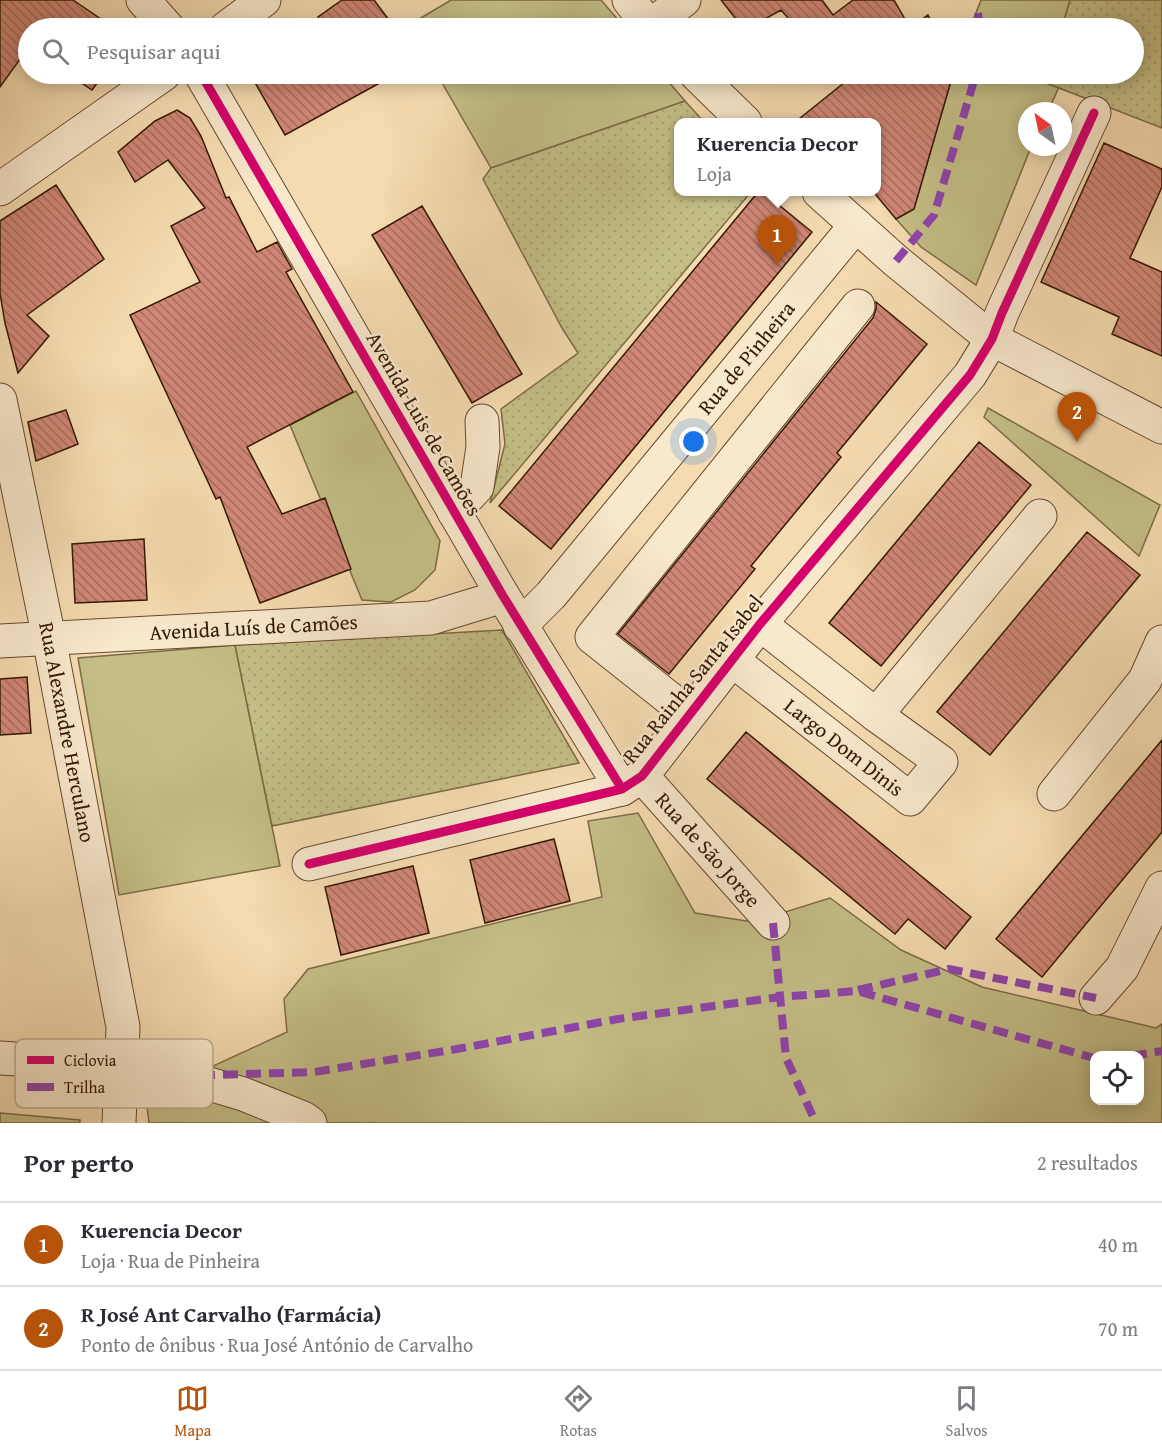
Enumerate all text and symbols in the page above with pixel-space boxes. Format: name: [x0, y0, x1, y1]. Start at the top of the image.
search box: [18, 18, 1144, 84]
icon: search: [39, 35, 72, 68]
text: Pesquisar aqui: [87, 35, 221, 67]
north arrow: [1018, 102, 1072, 156]
popup: [674, 118, 881, 196]
text: Kuerencia Decor: [697, 127, 858, 159]
text: Loja: [697, 159, 732, 188]
pin: 1: [758, 216, 796, 265]
street label: Rua de Pinheira: [690, 294, 802, 421]
street label: Avenida Luis de Camões: [359, 326, 490, 522]
pin: 2: [1058, 392, 1096, 442]
your location: [679, 427, 708, 456]
street label: Rua Rainha Santa Isabel: [615, 588, 771, 770]
street label: Avenida Luís de Camões: [149, 606, 359, 648]
street label: Rua Alexandre Herculano: [31, 619, 104, 845]
street label: Largo Dom Dinis: [778, 690, 911, 804]
street label: Rua de São Jorge: [648, 785, 768, 914]
legend: [15, 1039, 213, 1108]
text: Ciclovia: [64, 1048, 117, 1072]
map controls: [1090, 1051, 1144, 1105]
button: locate: [1090, 1051, 1144, 1105]
text: Trilha: [64, 1075, 106, 1099]
text: Por perto: [24, 1143, 134, 1182]
text: 2 resultados: [1037, 1148, 1138, 1177]
text: Kuerencia Decor: [81, 1214, 242, 1246]
text: 1: [38, 1230, 49, 1259]
text: 40 m: [1098, 1230, 1138, 1259]
text: Loja · Rua de Pinheira: [81, 1246, 260, 1275]
text: R José Ant Carvalho (Farmácia): [81, 1298, 382, 1330]
text: 2: [38, 1314, 49, 1343]
text: 70 m: [1098, 1314, 1138, 1343]
text: Ponto de ônibus · Rua José António de Carvalho: [81, 1330, 473, 1359]
tab: Mapa: [174, 1382, 211, 1442]
tab: Rotas: [560, 1382, 597, 1442]
tab: Salvos: [946, 1382, 988, 1442]

